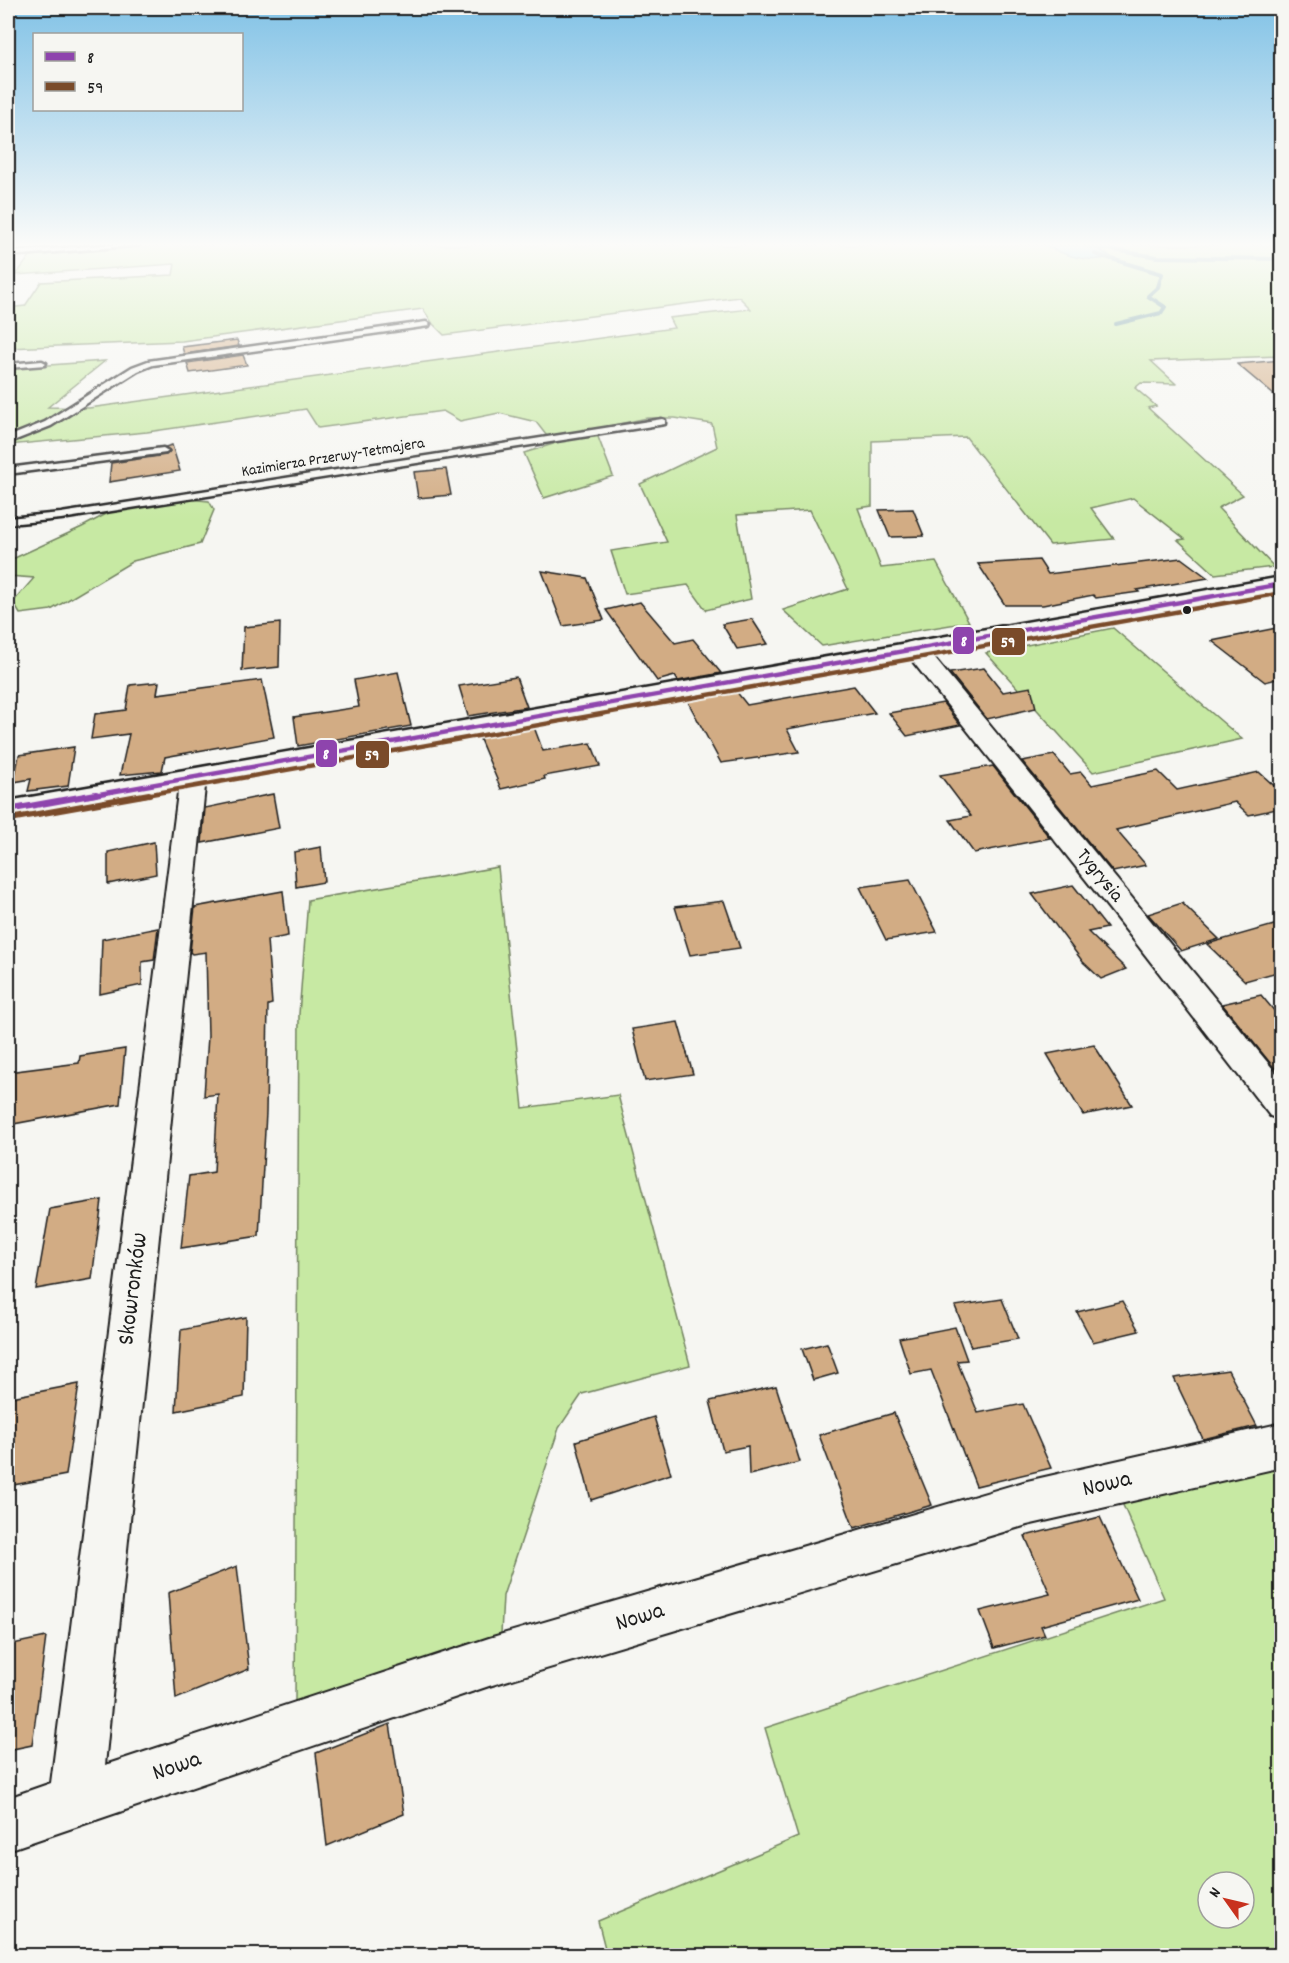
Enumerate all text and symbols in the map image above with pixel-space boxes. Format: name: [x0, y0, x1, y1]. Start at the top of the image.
legend: [33, 33, 243, 111]
text: 8: [87, 47, 94, 72]
text: 59: [87, 77, 104, 102]
street label: Kazimierza Przerwy-Tetmajera: [240, 432, 427, 484]
unlabelled marker: [1181, 604, 1193, 616]
line badge: 8: [952, 626, 975, 655]
line badge: 59: [991, 627, 1026, 656]
text: 8: [961, 631, 968, 654]
text: 59: [1001, 632, 1015, 655]
line badge: 8: [315, 739, 338, 768]
line badge: 59: [355, 740, 390, 769]
text: 8: [323, 744, 330, 767]
text: 59: [365, 745, 379, 768]
street label: Tygrysia: [1069, 843, 1130, 909]
street label: Skowronków: [110, 1231, 158, 1347]
street label: Nowa: [1079, 1463, 1136, 1507]
street label: Nowa: [611, 1594, 669, 1641]
street label: Nowa: [148, 1743, 207, 1791]
north arrow: [1196, 1870, 1256, 1930]
text: N: [1204, 1883, 1227, 1903]

